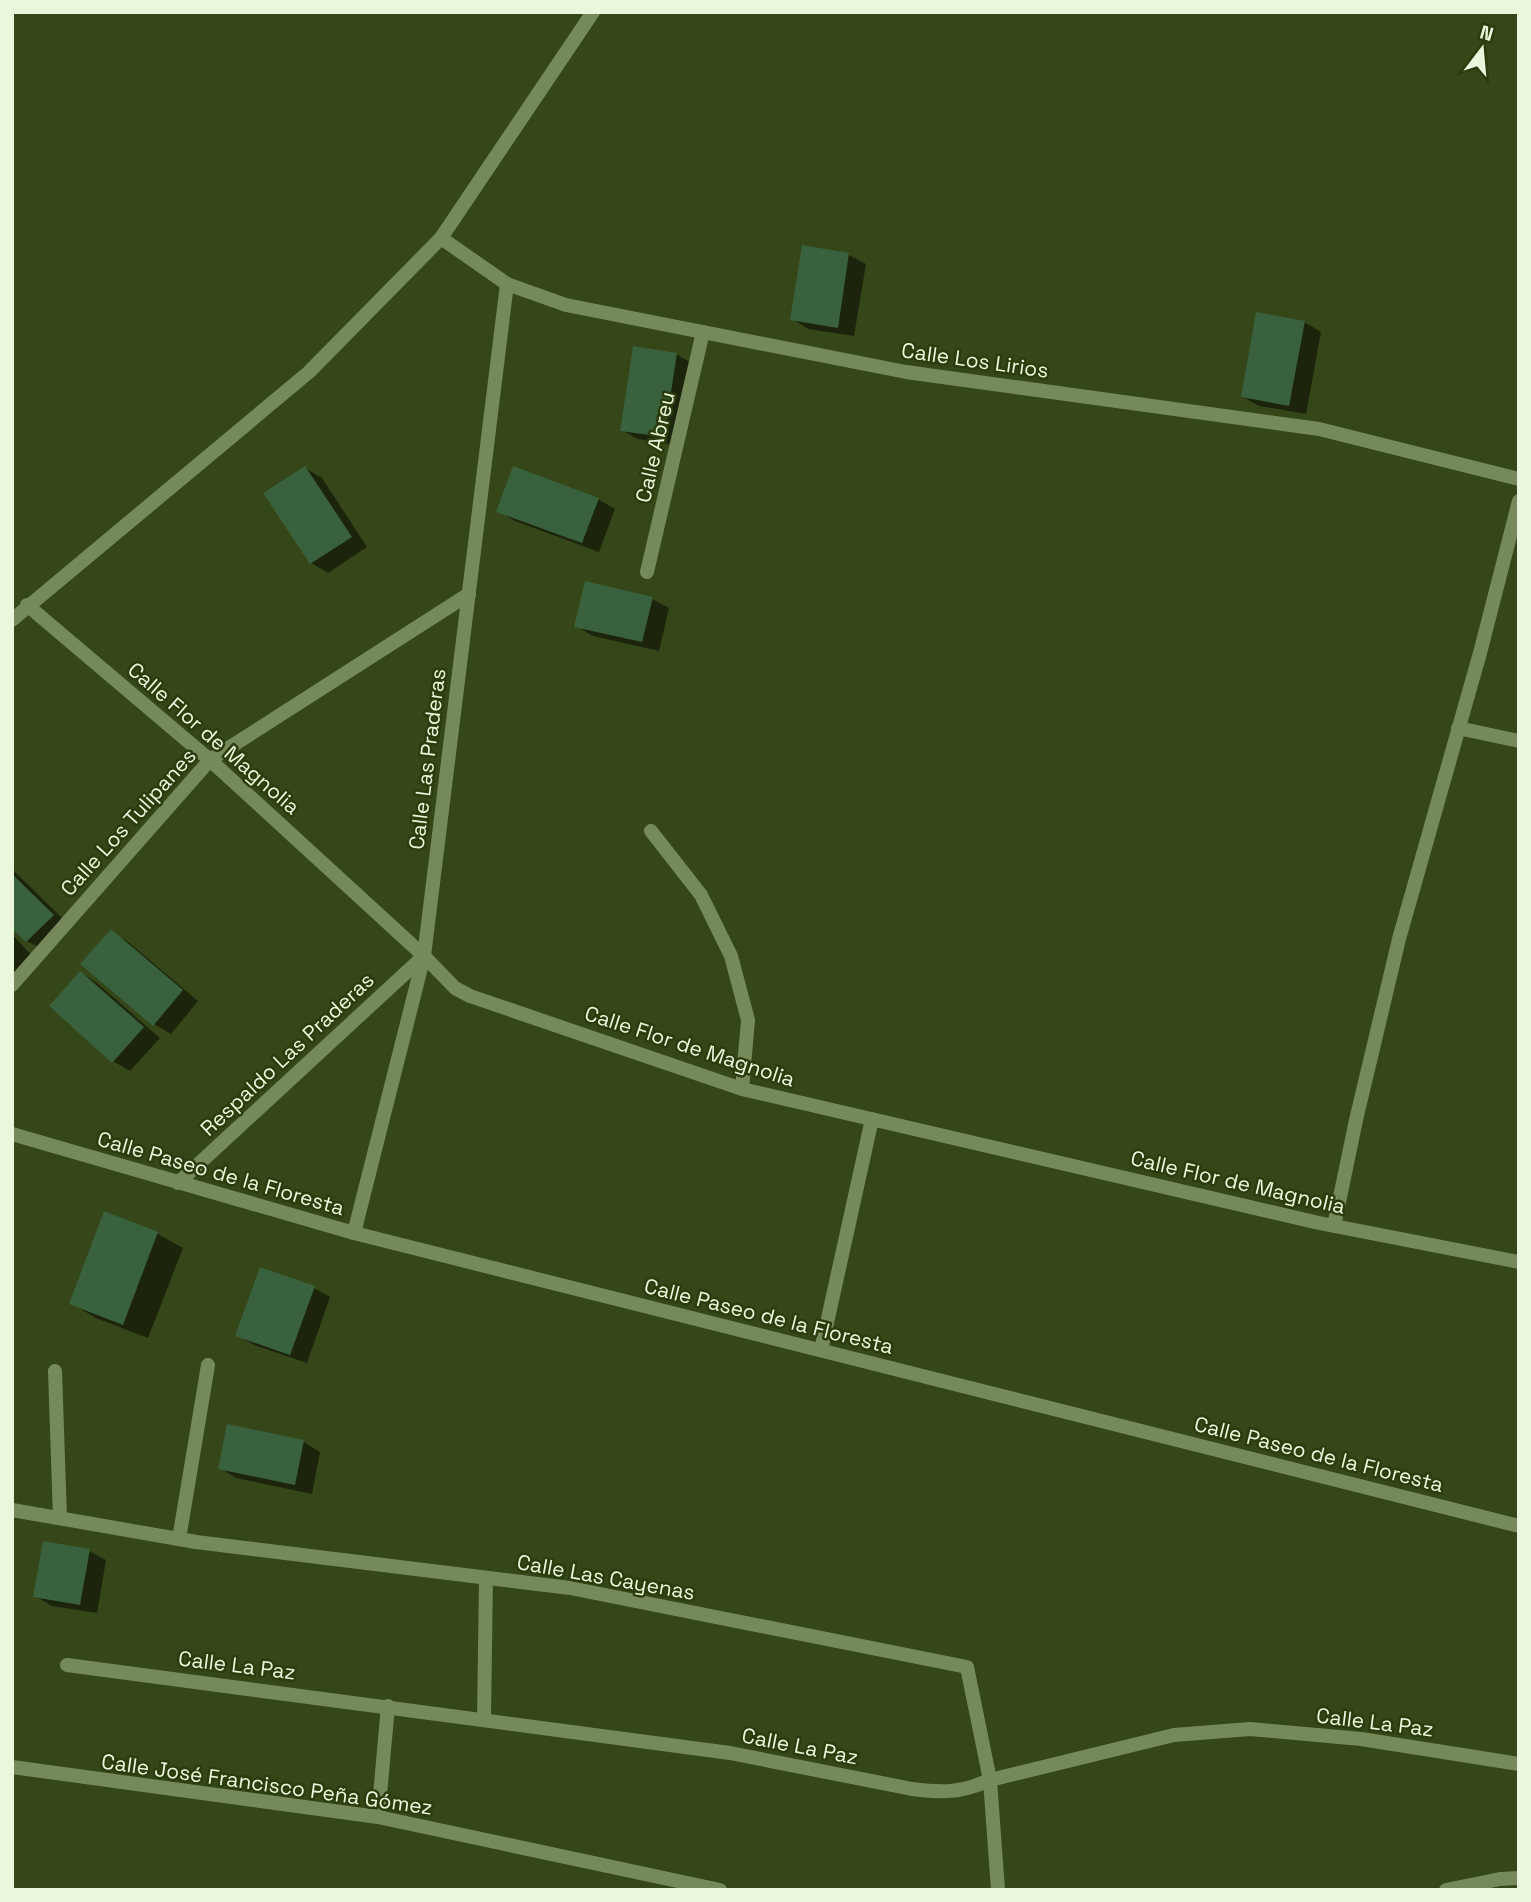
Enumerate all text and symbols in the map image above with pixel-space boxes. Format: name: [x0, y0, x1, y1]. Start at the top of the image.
north arrow: [1447, 14, 1517, 84]
text: N: [1477, 19, 1496, 47]
street label: Calle Los Lirios: [900, 336, 1050, 384]
street label: Calle Abreu: [629, 389, 681, 505]
street label: Calle Flor de Magnolia: [122, 656, 306, 820]
street label: Calle Las Praderas: [403, 667, 451, 851]
street label: Calle Los Tulipanes: [54, 742, 202, 902]
street label: Respaldo Las Praderas: [194, 966, 380, 1142]
street label: Calle Flor de Magnolia: [581, 999, 799, 1093]
street label: Calle Paseo de la Floresta: [94, 1125, 348, 1221]
street label: Calle Flor de Magnolia: [1128, 1144, 1348, 1220]
street label: Calle Paseo de la Floresta: [642, 1272, 896, 1360]
street label: Calle Paseo de la Floresta: [1192, 1410, 1446, 1498]
street label: Calle Las Cayenas: [515, 1548, 697, 1606]
street label: Calle La Paz: [177, 1644, 297, 1686]
street label: Calle La Paz: [1315, 1701, 1435, 1743]
street label: Calle La Paz: [740, 1721, 860, 1771]
street label: Calle José Francisco Peña Gómez: [100, 1747, 434, 1821]

